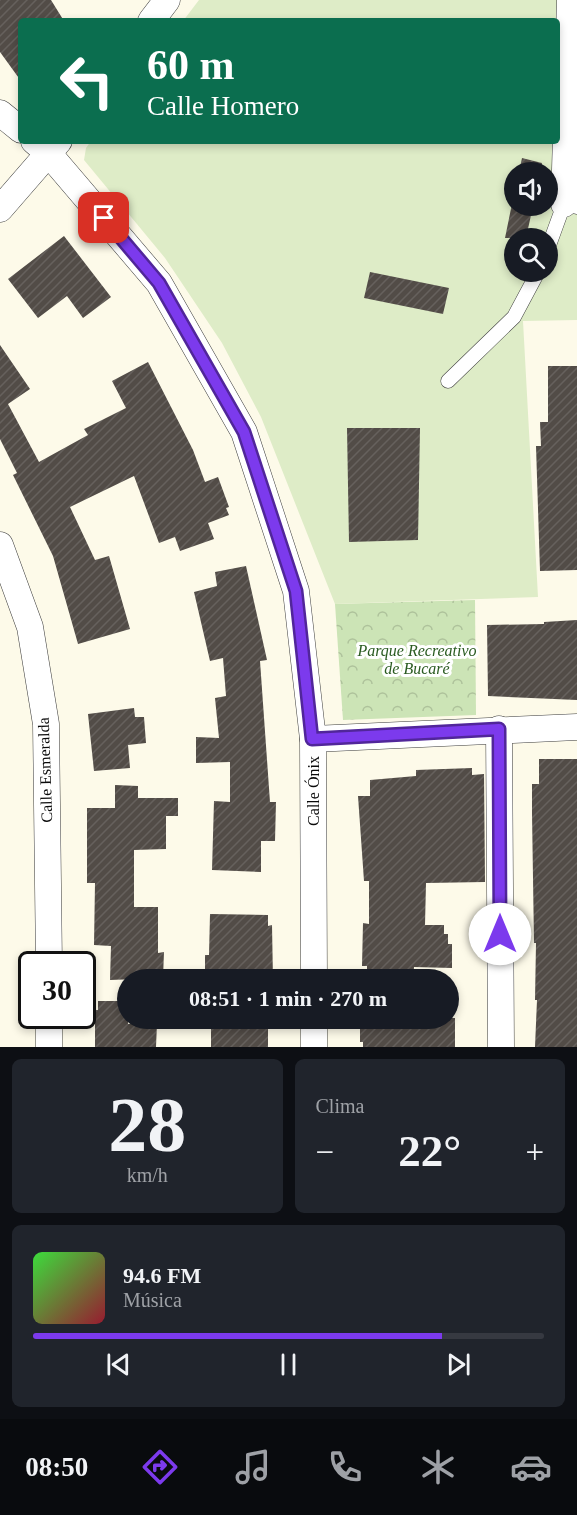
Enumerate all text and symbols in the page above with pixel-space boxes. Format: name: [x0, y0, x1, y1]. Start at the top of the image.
icon: left: [48, 42, 126, 120]
text: 60 m: [147, 42, 235, 88]
text: Calle Homero: [147, 91, 299, 121]
map controls: [504, 162, 558, 282]
button: sound: [504, 162, 558, 216]
pin: [78, 192, 129, 243]
icon: arrive: [87, 201, 120, 234]
button: search: [504, 228, 558, 282]
park label: Parque Recreativo de Bucaré: [356, 642, 477, 677]
street label: Calle Esmeralda: [35, 717, 55, 823]
street label: Calle Ónix: [304, 756, 322, 826]
position arrow: [468, 902, 532, 966]
speed limit sign: 30: [18, 951, 96, 1029]
text: 08:51 · 1 min · 270 m: [189, 986, 387, 1011]
text: 28: [108, 1081, 186, 1168]
text: Clima: [316, 1095, 364, 1117]
text: 22°: [398, 1126, 461, 1176]
text: −: [316, 1134, 334, 1170]
text: +: [525, 1134, 544, 1170]
text: km/h: [127, 1164, 168, 1186]
text: 94.6 FM: [123, 1263, 201, 1288]
text: Música: [123, 1289, 182, 1311]
icon: previous: [102, 1348, 135, 1381]
icon: pause: [272, 1348, 305, 1381]
icon: next: [442, 1348, 475, 1381]
icon: directions: [139, 1446, 181, 1488]
icon: music: [232, 1446, 274, 1488]
icon: phone: [324, 1446, 366, 1488]
icon: climate: [417, 1446, 459, 1488]
icon: car: [510, 1446, 552, 1488]
text: 08:50: [25, 1452, 88, 1482]

